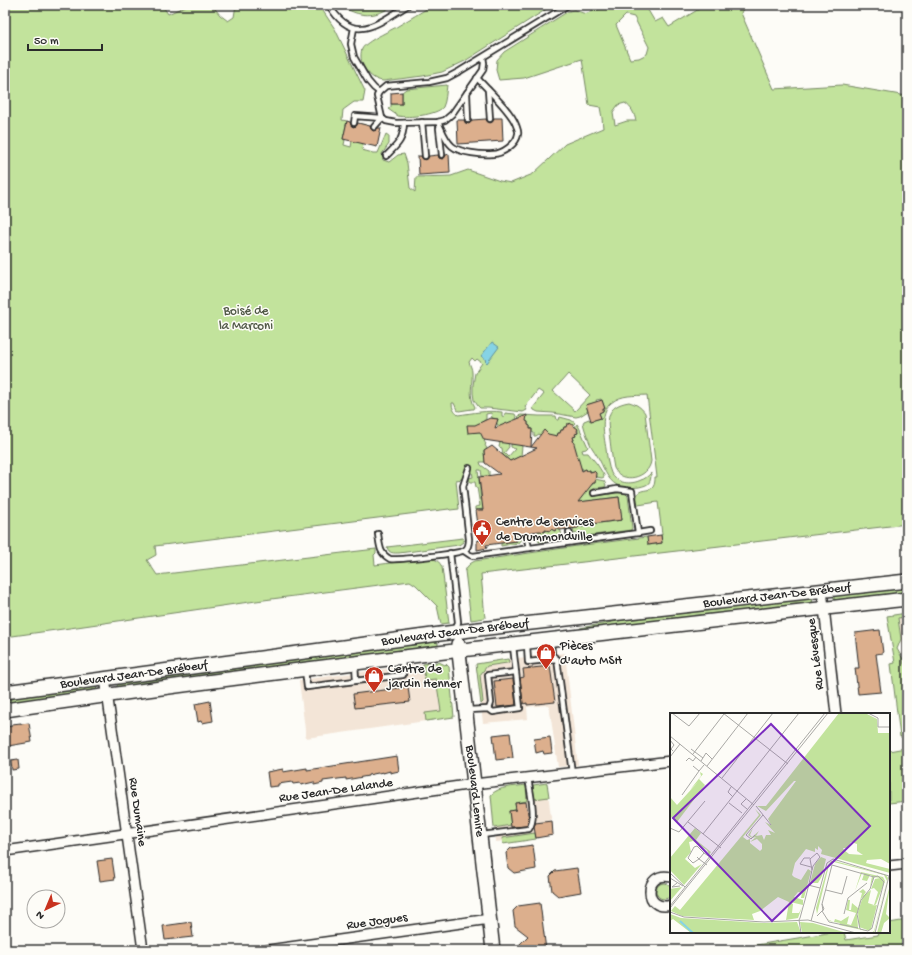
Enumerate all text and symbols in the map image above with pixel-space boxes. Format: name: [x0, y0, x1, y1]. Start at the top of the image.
scale bar: [28, 26, 102, 52]
text: 50 m: [34, 35, 59, 49]
park label: Boisé de la Marconi: [219, 304, 273, 334]
place label: Centre de services de Drummondville: [496, 515, 595, 545]
public building icon: Centre de services de Drummondville: [471, 518, 493, 546]
street label: Boulevard Jean-De Brébeuf: [701, 580, 853, 611]
street label: Boulevard Jean-De Brébeuf: [379, 616, 531, 649]
street label: Rue Lévesque: [804, 617, 828, 691]
place label: Pièces d'auto MSH: [559, 639, 622, 669]
shop icon: Pièces d'auto MSH: [535, 642, 557, 670]
street label: Boulevard Jean-De Brébeuf: [58, 657, 209, 692]
place label: Centre de jardin Henner: [386, 662, 462, 692]
shop icon: Centre de jardin Henner: [363, 665, 385, 693]
inset map: [670, 713, 890, 933]
street label: Boulevard Lemire: [462, 743, 488, 838]
street label: Rue Jean-De Lalande: [278, 776, 394, 806]
street label: Rue Dumaine: [125, 777, 149, 848]
north arrow: [26, 889, 66, 929]
text: N: [34, 908, 47, 922]
street label: Rue Jogues: [346, 910, 410, 934]

